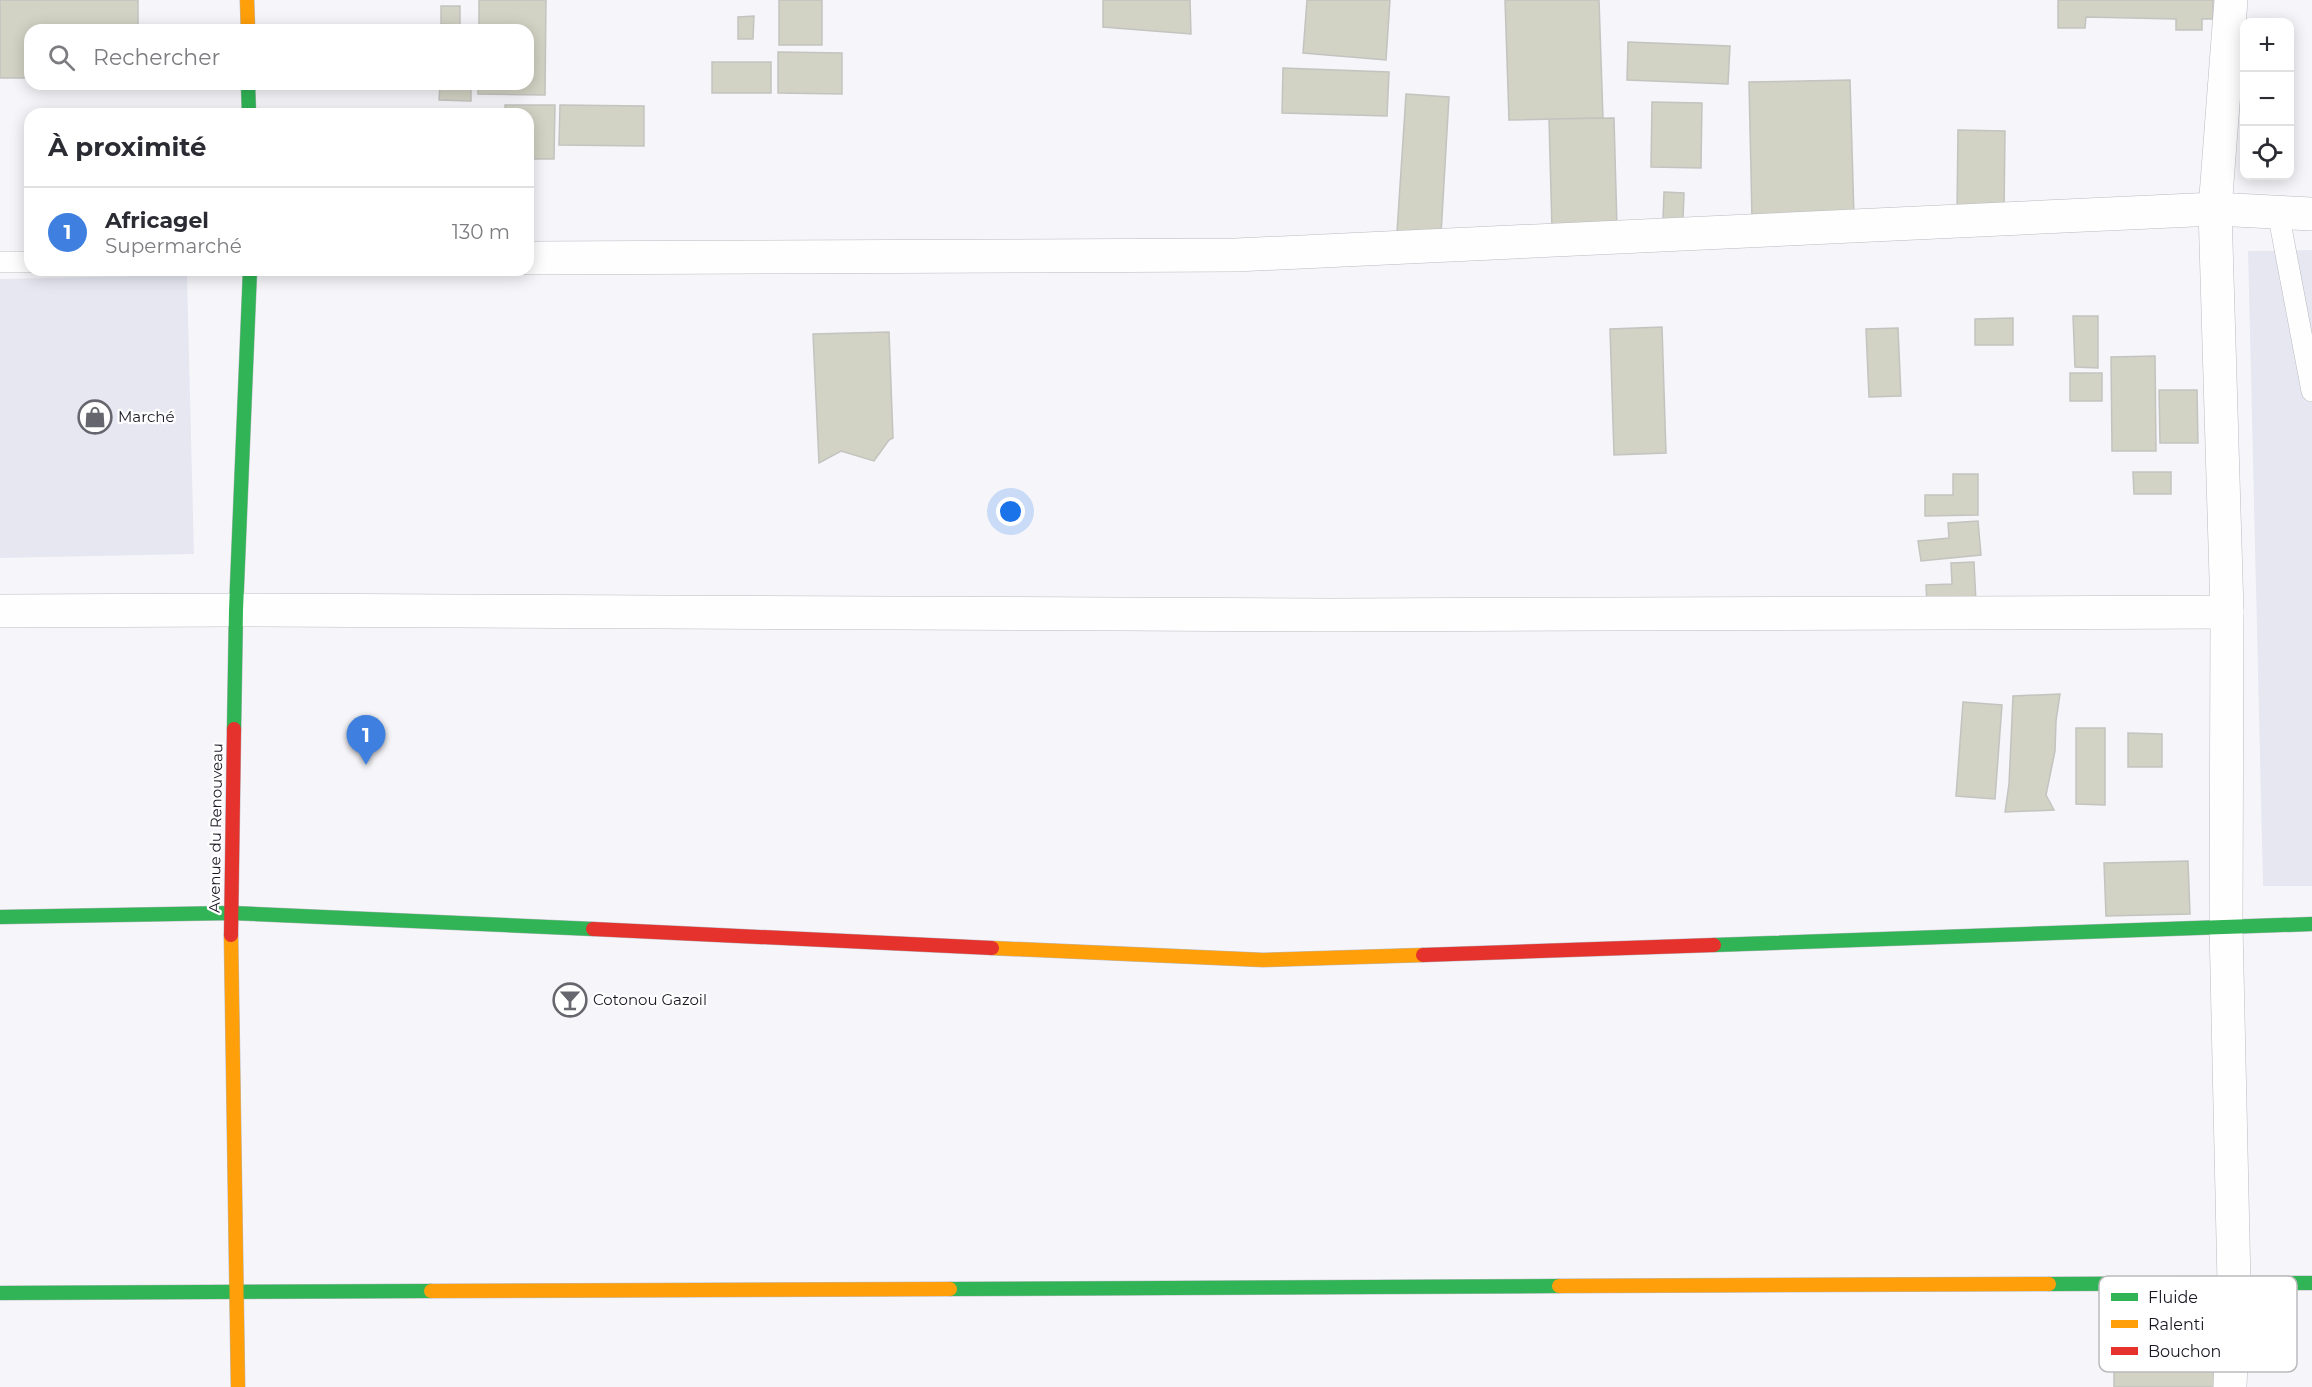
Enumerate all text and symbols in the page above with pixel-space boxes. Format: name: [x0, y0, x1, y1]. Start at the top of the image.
map controls: [2240, 18, 2294, 180]
button: +: [2240, 18, 2294, 72]
search box: [24, 24, 534, 90]
icon: search: [45, 41, 78, 74]
text: Rechercher: [93, 44, 220, 71]
button: −: [2240, 72, 2294, 126]
button: locate: [2240, 126, 2294, 180]
text: À proximité: [48, 131, 207, 163]
text: Africagel: [105, 207, 209, 234]
text: 1: [64, 220, 71, 244]
text: 130 m: [452, 220, 510, 244]
text: Supermarché: [105, 234, 242, 258]
shop icon: Marché: [77, 399, 113, 435]
place label: Marché: [118, 407, 175, 426]
your location: [996, 497, 1025, 526]
pin: 1: [346, 716, 386, 765]
street label: Avenue du Renouveau: [205, 743, 226, 913]
bar icon: Cotonou Gazoil: [552, 982, 588, 1018]
place label: Cotonou Gazoil: [593, 990, 707, 1009]
legend: [2099, 1276, 2297, 1372]
text: Fluide: [2148, 1288, 2198, 1307]
text: Ralenti: [2148, 1315, 2205, 1334]
text: Bouchon: [2148, 1342, 2221, 1361]

